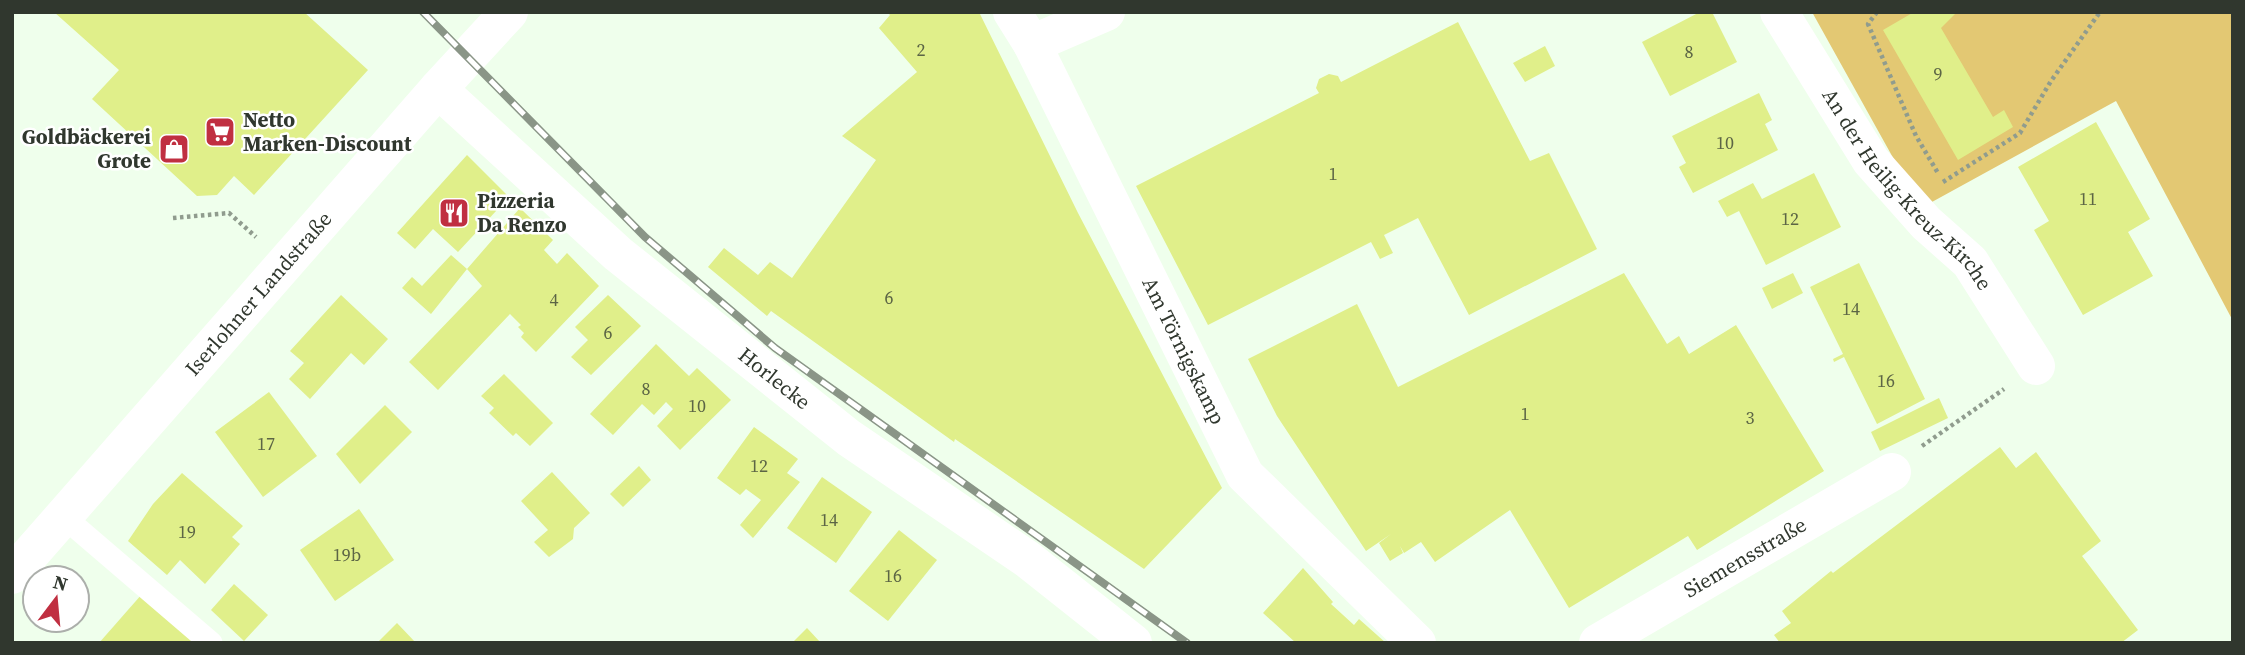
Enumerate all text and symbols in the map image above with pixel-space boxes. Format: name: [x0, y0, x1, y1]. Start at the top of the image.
house number: 2: [917, 37, 926, 62]
house number: 8: [1685, 39, 1694, 64]
house number: 9: [1934, 61, 1943, 86]
street label: An der Heilig-Kreuz-Kirche: [1816, 83, 1999, 296]
place label: Netto Marken-Discount: [243, 105, 412, 158]
supermarket icon: Netto Marken-Discount: [203, 115, 237, 149]
place label: Goldbäckerei Grote: [22, 122, 151, 175]
house number: 10: [1716, 130, 1734, 155]
shop icon: Goldbäckerei Grote: [157, 132, 191, 166]
house number: 1: [1329, 161, 1338, 186]
place label: Pizzeria Da Renzo: [477, 186, 567, 239]
house number: 11: [2079, 186, 2097, 211]
restaurant icon: Pizzeria Da Renzo: [437, 196, 471, 230]
street label: Iserlohner Landstraße: [178, 205, 338, 382]
house number: 12: [1781, 206, 1799, 231]
street label: Am Törnigskamp: [1135, 272, 1233, 429]
house number: 6: [885, 285, 894, 310]
house number: 4: [550, 287, 559, 312]
house number: 14: [1842, 296, 1860, 321]
house number: 6: [604, 320, 613, 345]
street label: Horlecke: [732, 340, 817, 416]
house number: 16: [1877, 368, 1895, 393]
house number: 8: [642, 376, 651, 401]
house number: 10: [688, 393, 706, 418]
house number: 1: [1521, 401, 1530, 426]
house number: 3: [1746, 405, 1755, 430]
house number: 17: [257, 431, 275, 456]
house number: 12: [750, 453, 768, 478]
house number: 14: [820, 507, 838, 532]
street label: Siemensstraße: [1678, 510, 1812, 604]
house number: 19: [178, 519, 196, 544]
house number: 19b: [333, 542, 361, 567]
house number: 16: [884, 563, 902, 588]
north arrow: [21, 564, 91, 634]
text: N: [50, 568, 71, 597]

